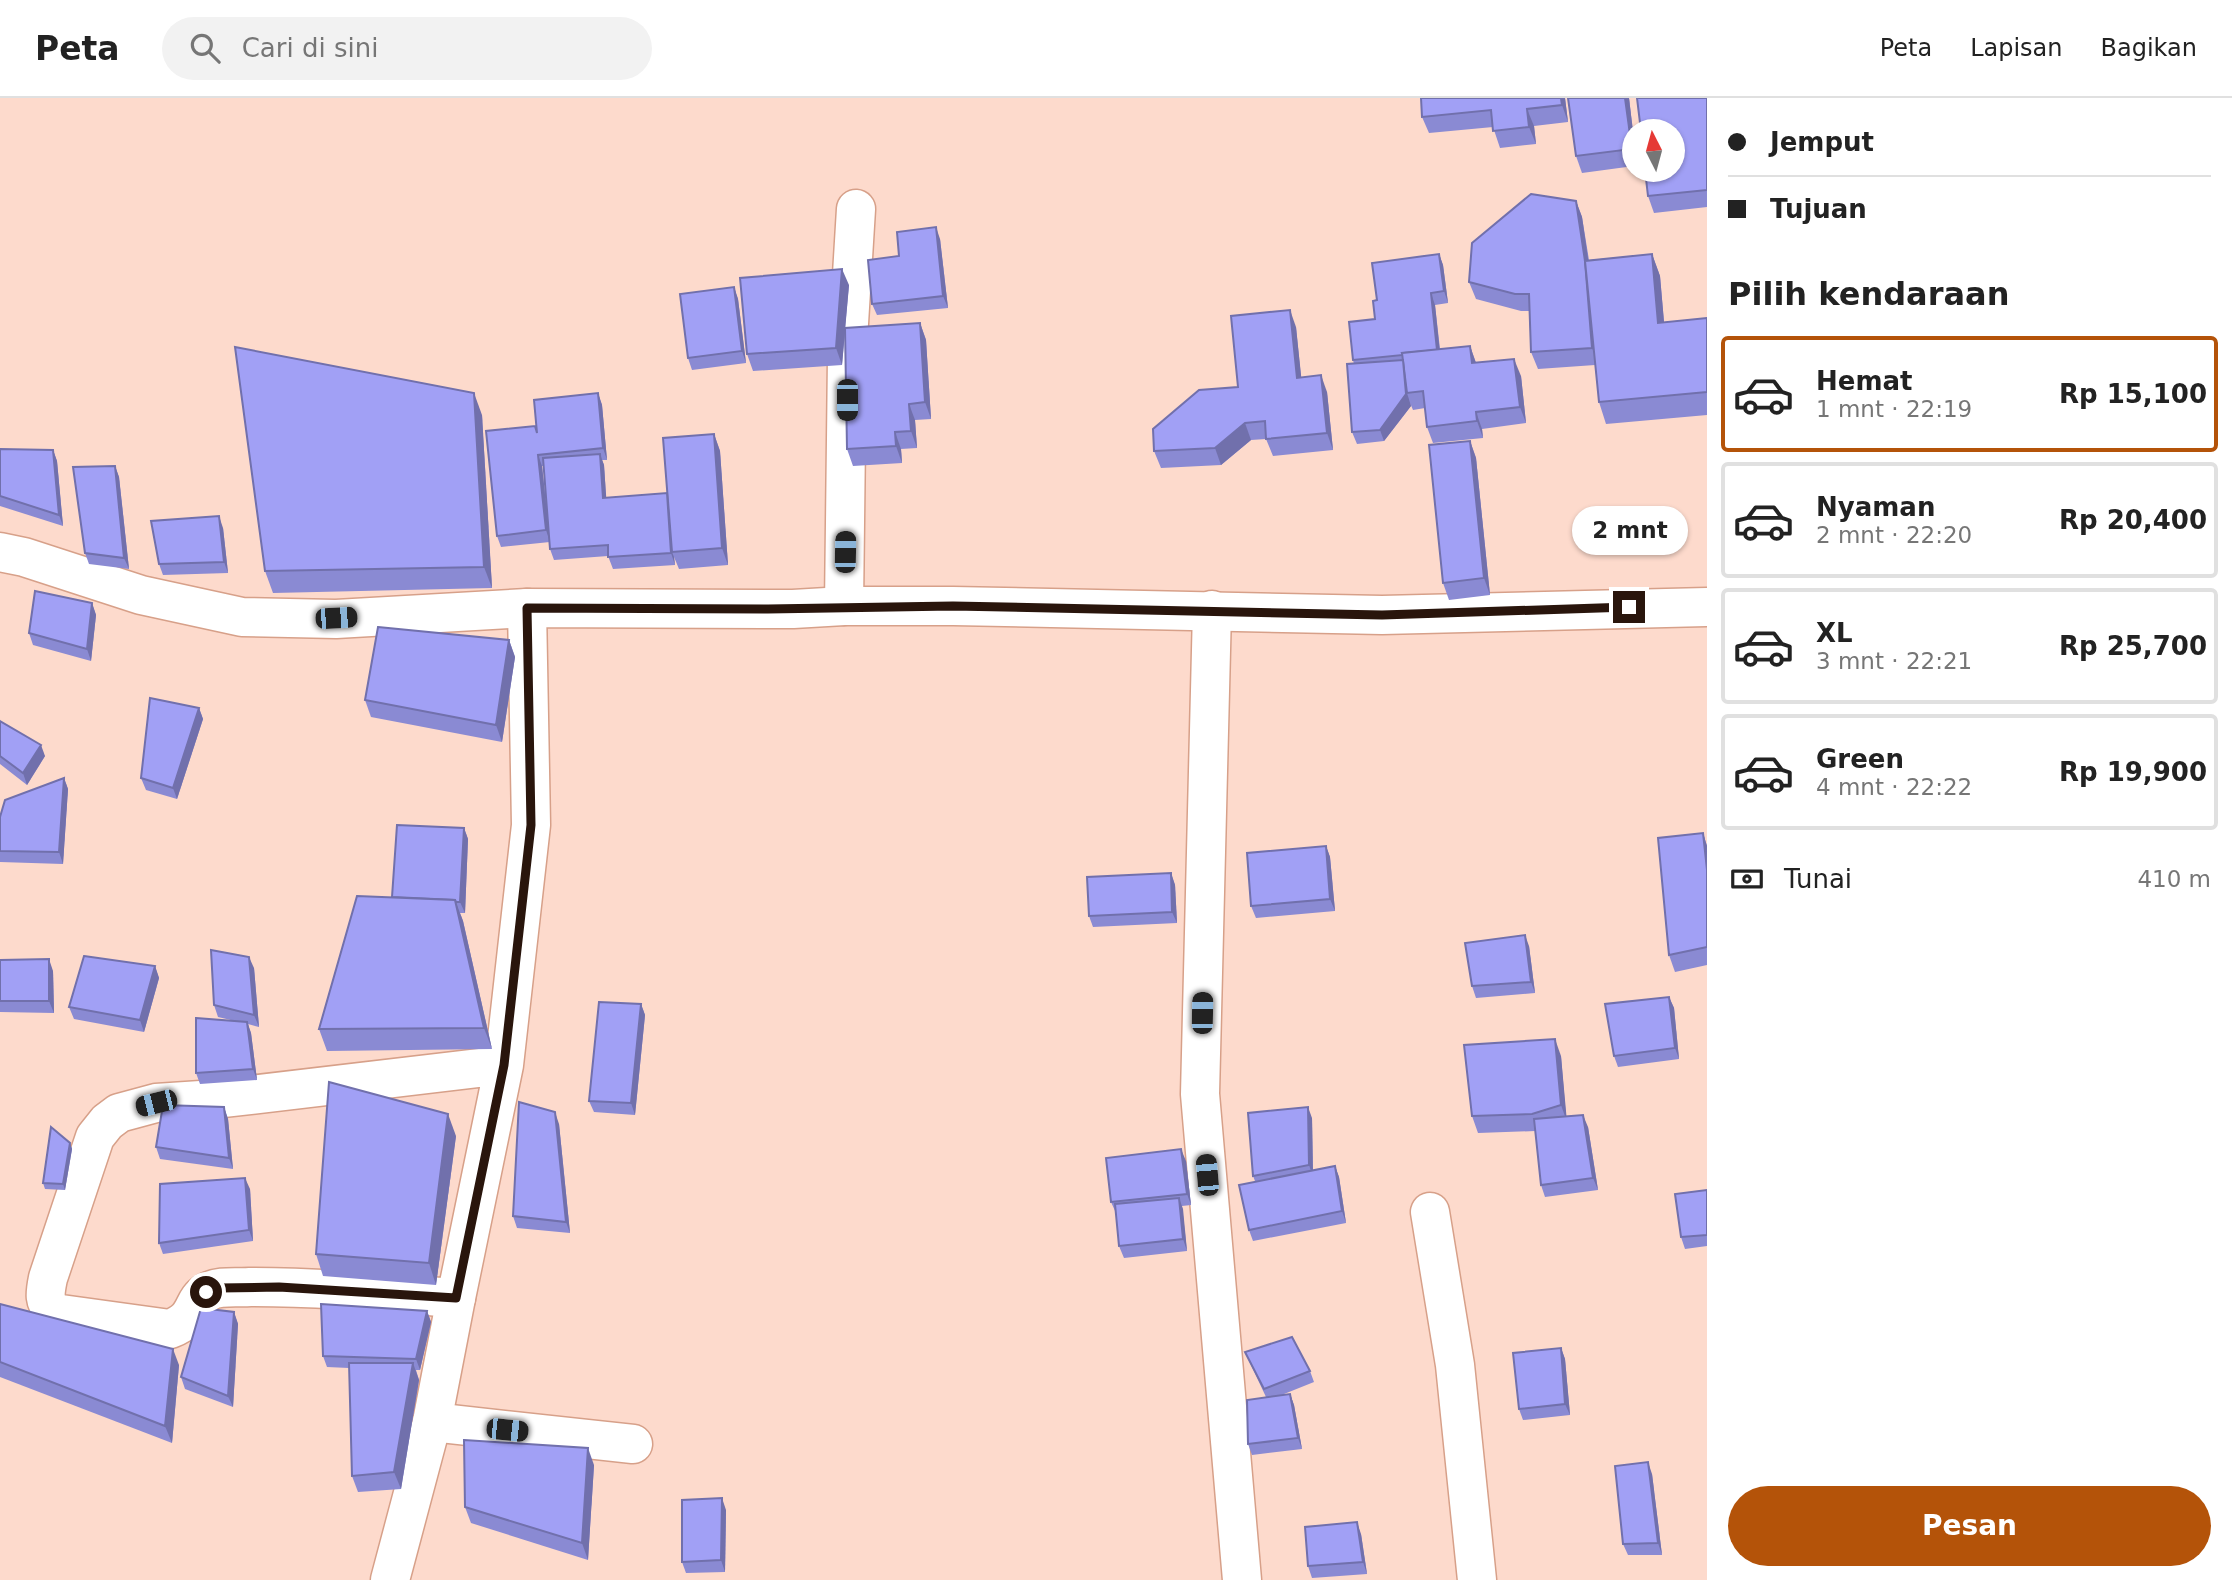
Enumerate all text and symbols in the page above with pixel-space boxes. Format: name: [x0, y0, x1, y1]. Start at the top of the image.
search box: [162, 17, 652, 80]
text: Peta: [35, 29, 120, 68]
icon: search: [186, 29, 224, 67]
text: Cari di sini: [242, 33, 378, 63]
text: Peta: [1880, 34, 1932, 62]
text: Lapisan: [1970, 34, 2063, 62]
text: Bagikan: [2101, 34, 2197, 62]
north arrow: [1622, 119, 1685, 182]
map controls: [1622, 119, 1685, 182]
text: Jemput: [1770, 127, 1874, 157]
text: Tujuan: [1770, 194, 1867, 224]
text: Pilih kendaraan: [1728, 275, 2009, 313]
icon: car: [1732, 363, 1795, 426]
text: Hemat: [1816, 366, 1912, 396]
car: [837, 379, 858, 421]
text: Rp 15,100: [2059, 379, 2207, 409]
text: 1 mnt · 22:19: [1816, 396, 1972, 422]
icon: car: [1732, 489, 1795, 552]
text: Nyaman: [1816, 492, 1935, 522]
callout: 2 mnt: [1571, 505, 1687, 554]
text: Rp 20,400: [2059, 505, 2207, 535]
text: 2 mnt: [1592, 517, 1668, 543]
text: 2 mnt · 22:20: [1816, 522, 1972, 548]
car: [835, 531, 856, 573]
route end: [1613, 591, 1645, 623]
car: [315, 606, 358, 630]
icon: car: [1732, 615, 1795, 678]
text: XL: [1816, 618, 1853, 648]
text: Rp 25,700: [2059, 631, 2207, 661]
text: 3 mnt · 22:21: [1816, 648, 1972, 674]
icon: car: [1732, 741, 1795, 804]
text: Green: [1816, 744, 1904, 774]
text: Rp 19,900: [2059, 757, 2207, 787]
text: 4 mnt · 22:22: [1816, 774, 1972, 800]
icon: cash: [1728, 860, 1766, 898]
text: Tunai: [1784, 864, 1852, 894]
text: 410 m: [2137, 866, 2211, 892]
car: [1192, 992, 1213, 1034]
car: [134, 1088, 179, 1118]
car: [1195, 1153, 1220, 1197]
route start: [190, 1276, 222, 1308]
car: [486, 1417, 529, 1443]
button: Pesan: [1728, 1486, 2211, 1566]

